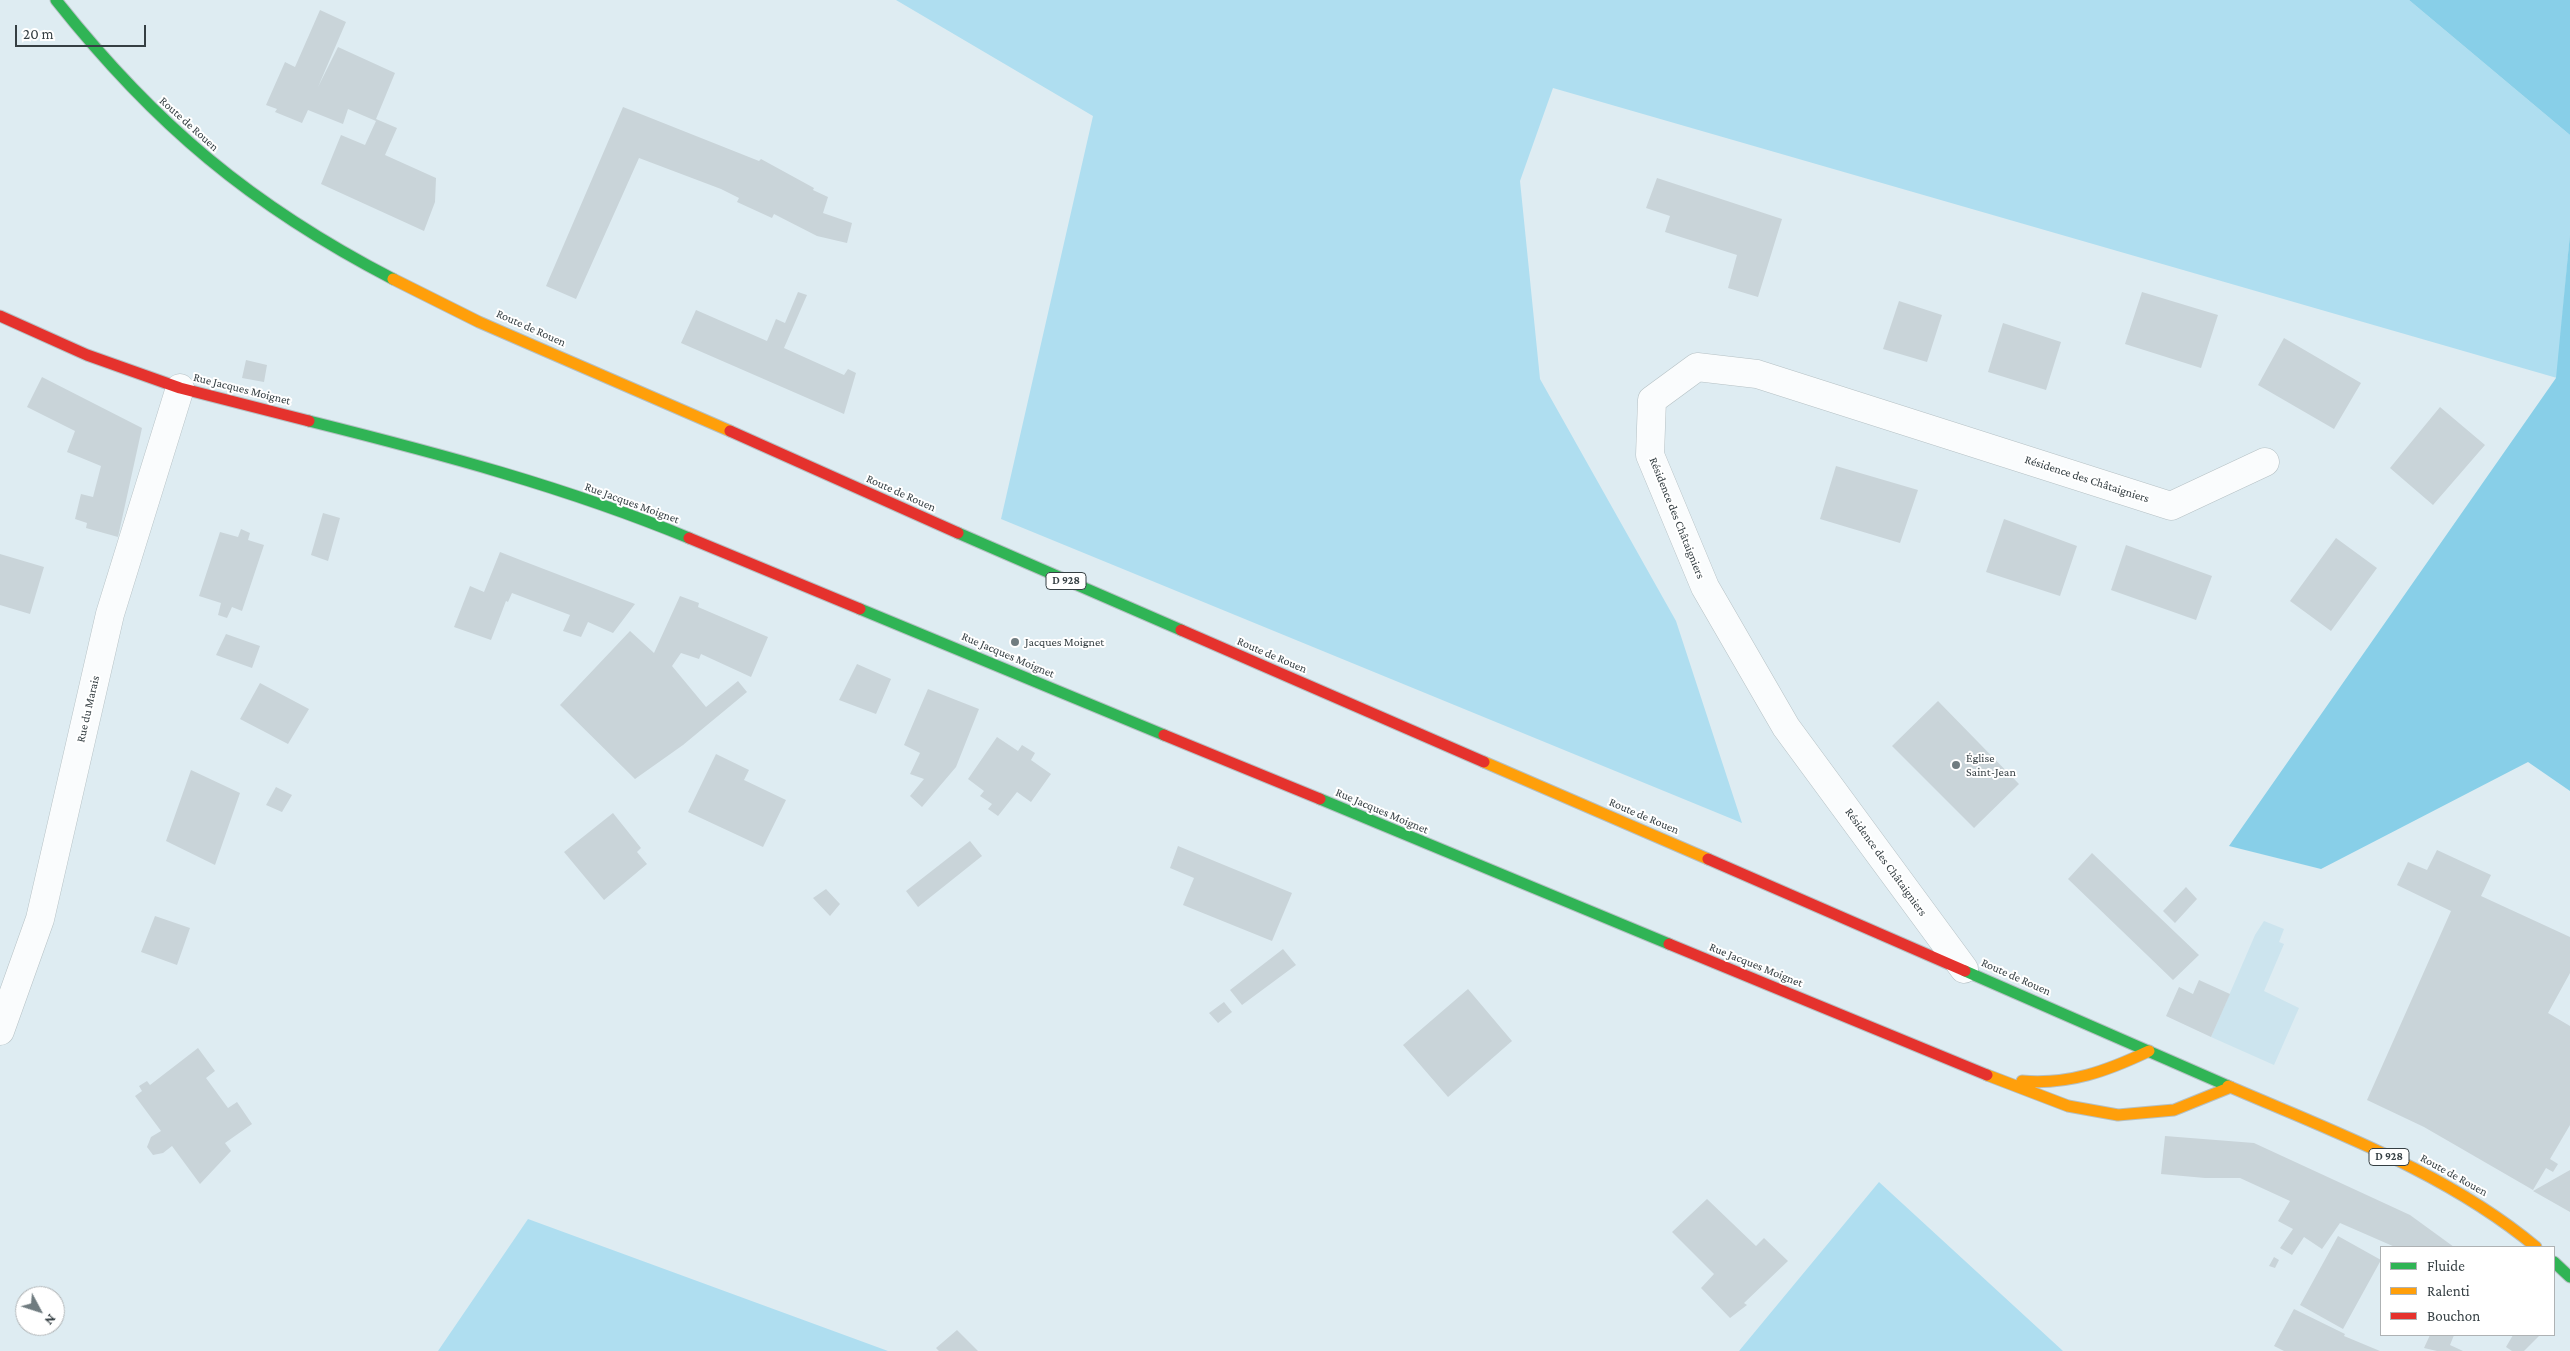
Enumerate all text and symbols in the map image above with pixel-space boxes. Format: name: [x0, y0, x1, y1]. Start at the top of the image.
scale bar: [18, 15, 149, 47]
text: 20 m: [23, 26, 54, 42]
street label: Route de Rouen: [156, 94, 222, 154]
street label: Route de Rouen: [494, 306, 568, 350]
street label: Rue Jacques Moignet: [192, 370, 292, 408]
street label: Résidence des Châtaigniers: [2023, 452, 2151, 506]
street label: Résidence des Châtaigniers: [1646, 455, 1708, 581]
street label: Route de Rouen: [864, 471, 938, 515]
street label: Rue Jacques Moignet: [583, 479, 681, 527]
road number: D 928: [1046, 572, 1086, 590]
street label: Rue Jacques Moignet: [959, 629, 1057, 681]
street label: Route de Rouen: [1235, 634, 1309, 676]
place label: Jacques Moignet: [1025, 635, 1104, 649]
marker: Jacques Moignet: [1009, 636, 1021, 648]
street label: Rue du Marais: [73, 674, 103, 744]
place label: Église Saint-Jean: [1966, 751, 2016, 779]
marker: Église Saint-Jean: [1950, 759, 1962, 771]
street label: Rue Jacques Moignet: [1333, 785, 1431, 837]
street label: Route de Rouen: [1607, 795, 1681, 837]
street label: Résidence des Châtaigniers: [1842, 805, 1930, 919]
street label: Rue Jacques Moignet: [1707, 940, 1805, 990]
street label: Route de Rouen: [1979, 955, 2053, 999]
road number: D 928: [2369, 1148, 2409, 1166]
street label: Route de Rouen: [2418, 1151, 2490, 1199]
legend: [2380, 1246, 2555, 1336]
text: Fluide: [2427, 1258, 2465, 1274]
text: Ralenti: [2427, 1283, 2470, 1299]
north arrow: [15, 1286, 65, 1336]
text: Bouchon: [2427, 1308, 2480, 1324]
text: N: [42, 1311, 60, 1329]

